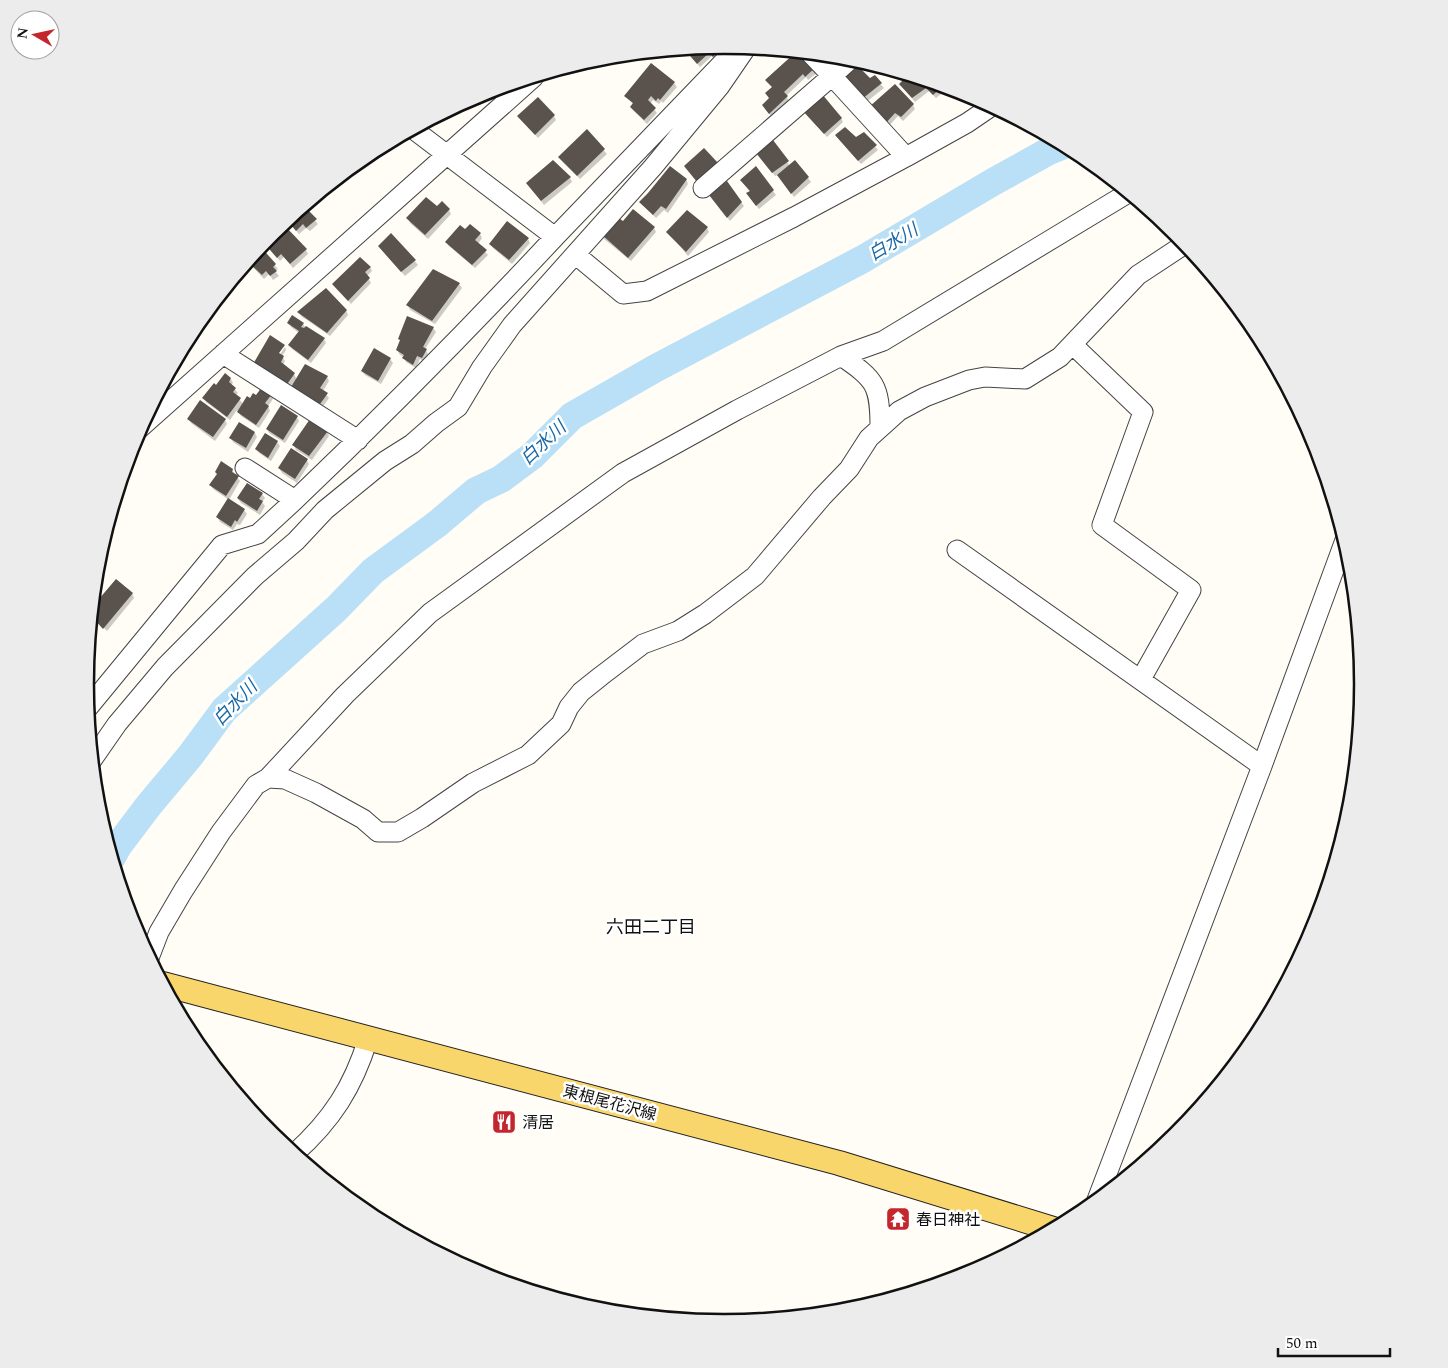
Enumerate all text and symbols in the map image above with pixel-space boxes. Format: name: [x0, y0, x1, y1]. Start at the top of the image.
north arrow: [10, 10, 60, 60]
text: N: [11, 26, 34, 40]
water label: 白水川: [863, 216, 925, 268]
water label: 白水川: [514, 414, 574, 472]
water label: 白水川: [207, 673, 265, 732]
district label: 六田二丁目: [606, 914, 696, 941]
street label: 東根尾花沢線: [560, 1079, 659, 1127]
restaurant icon: 清居: [491, 1109, 517, 1135]
place label: 清居: [522, 1111, 554, 1135]
temple icon: 春日神社: [885, 1206, 911, 1232]
place label: 春日神社: [916, 1208, 980, 1232]
scale bar: [1278, 1326, 1390, 1358]
text: 50 m: [1286, 1332, 1318, 1355]

